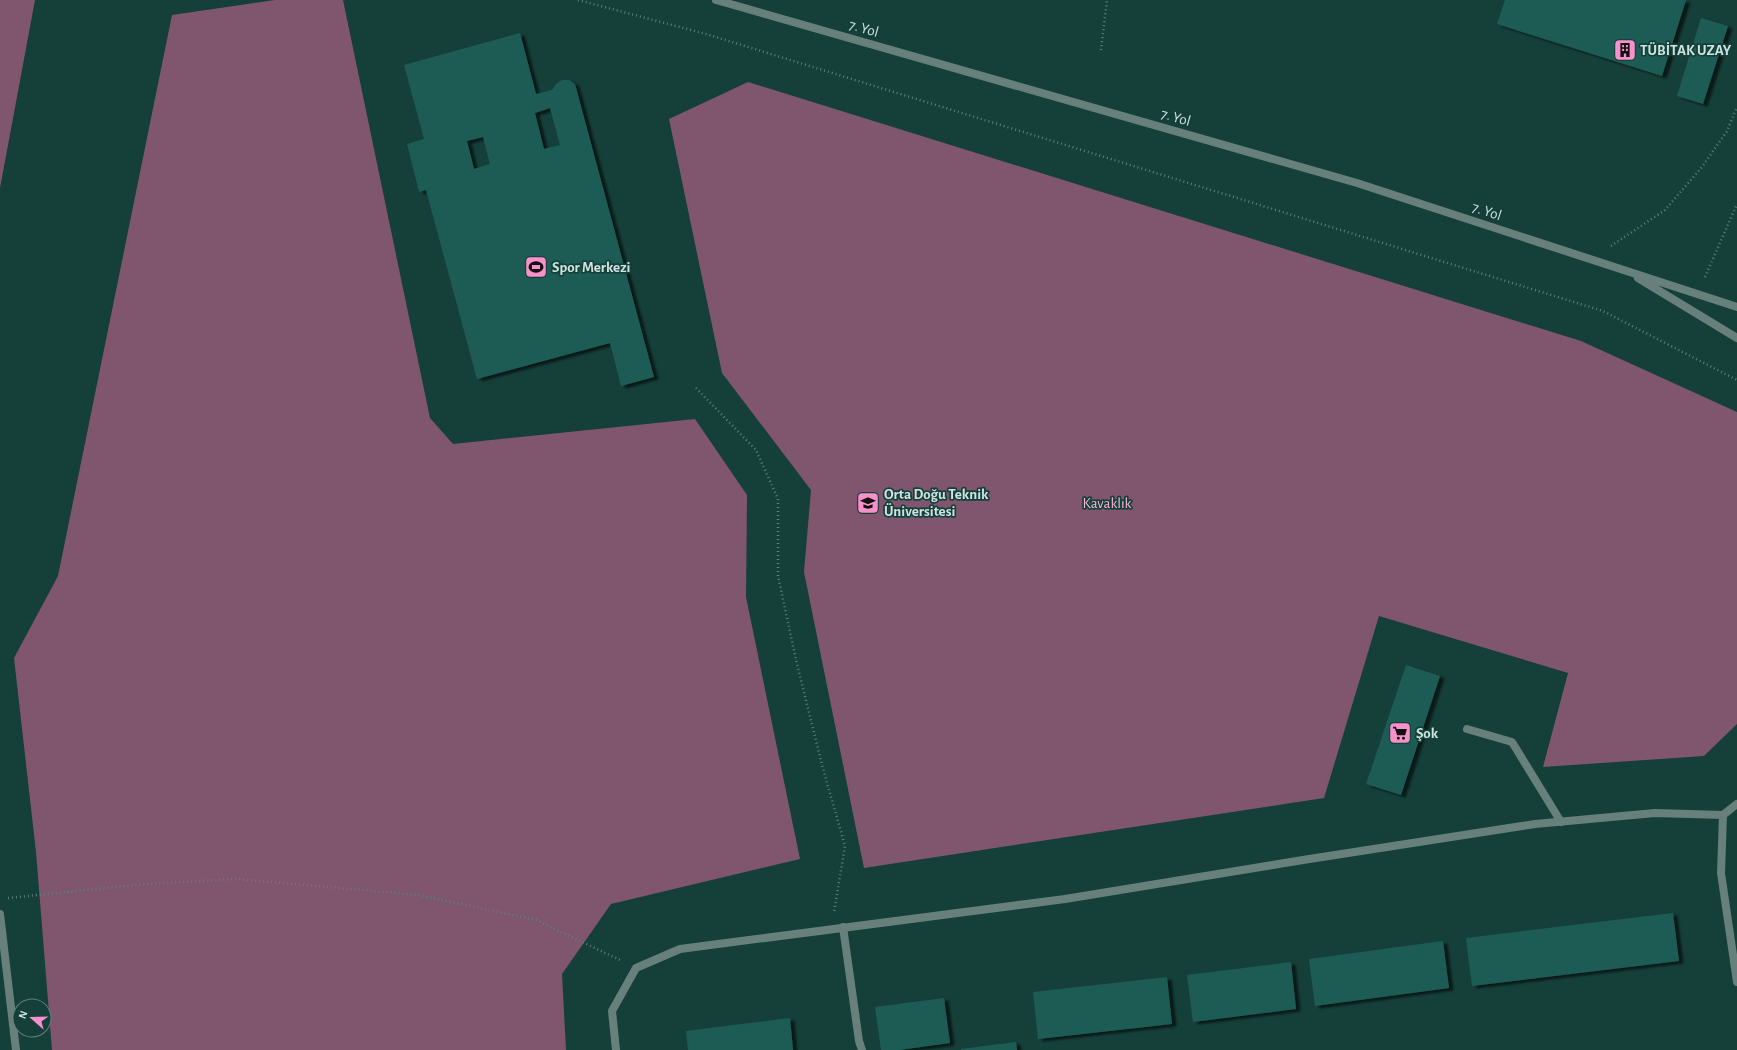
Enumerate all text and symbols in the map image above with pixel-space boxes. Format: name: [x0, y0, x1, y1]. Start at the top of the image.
street label: 7. Yol: [847, 17, 880, 40]
building icon: TÜBİTAK UZAY: [1612, 37, 1638, 63]
place label: TÜBİTAK UZAY: [1640, 42, 1732, 58]
street label: 7. Yol: [1159, 106, 1192, 129]
street label: 7. Yol: [1470, 200, 1504, 223]
sports icon: Spor Merkezi: [523, 254, 549, 280]
place label: Spor Merkezi: [552, 260, 630, 275]
place label: Orta Doğu Teknik Üniversitesi: [884, 487, 989, 519]
school or university icon: Orta Doğu Teknik Üniversitesi: [855, 490, 881, 516]
park label: Kavaklık: [1083, 496, 1132, 511]
supermarket icon: Şok: [1387, 720, 1413, 746]
place label: Şok: [1416, 726, 1439, 741]
north arrow: [12, 998, 52, 1038]
text: N: [17, 1009, 30, 1020]

